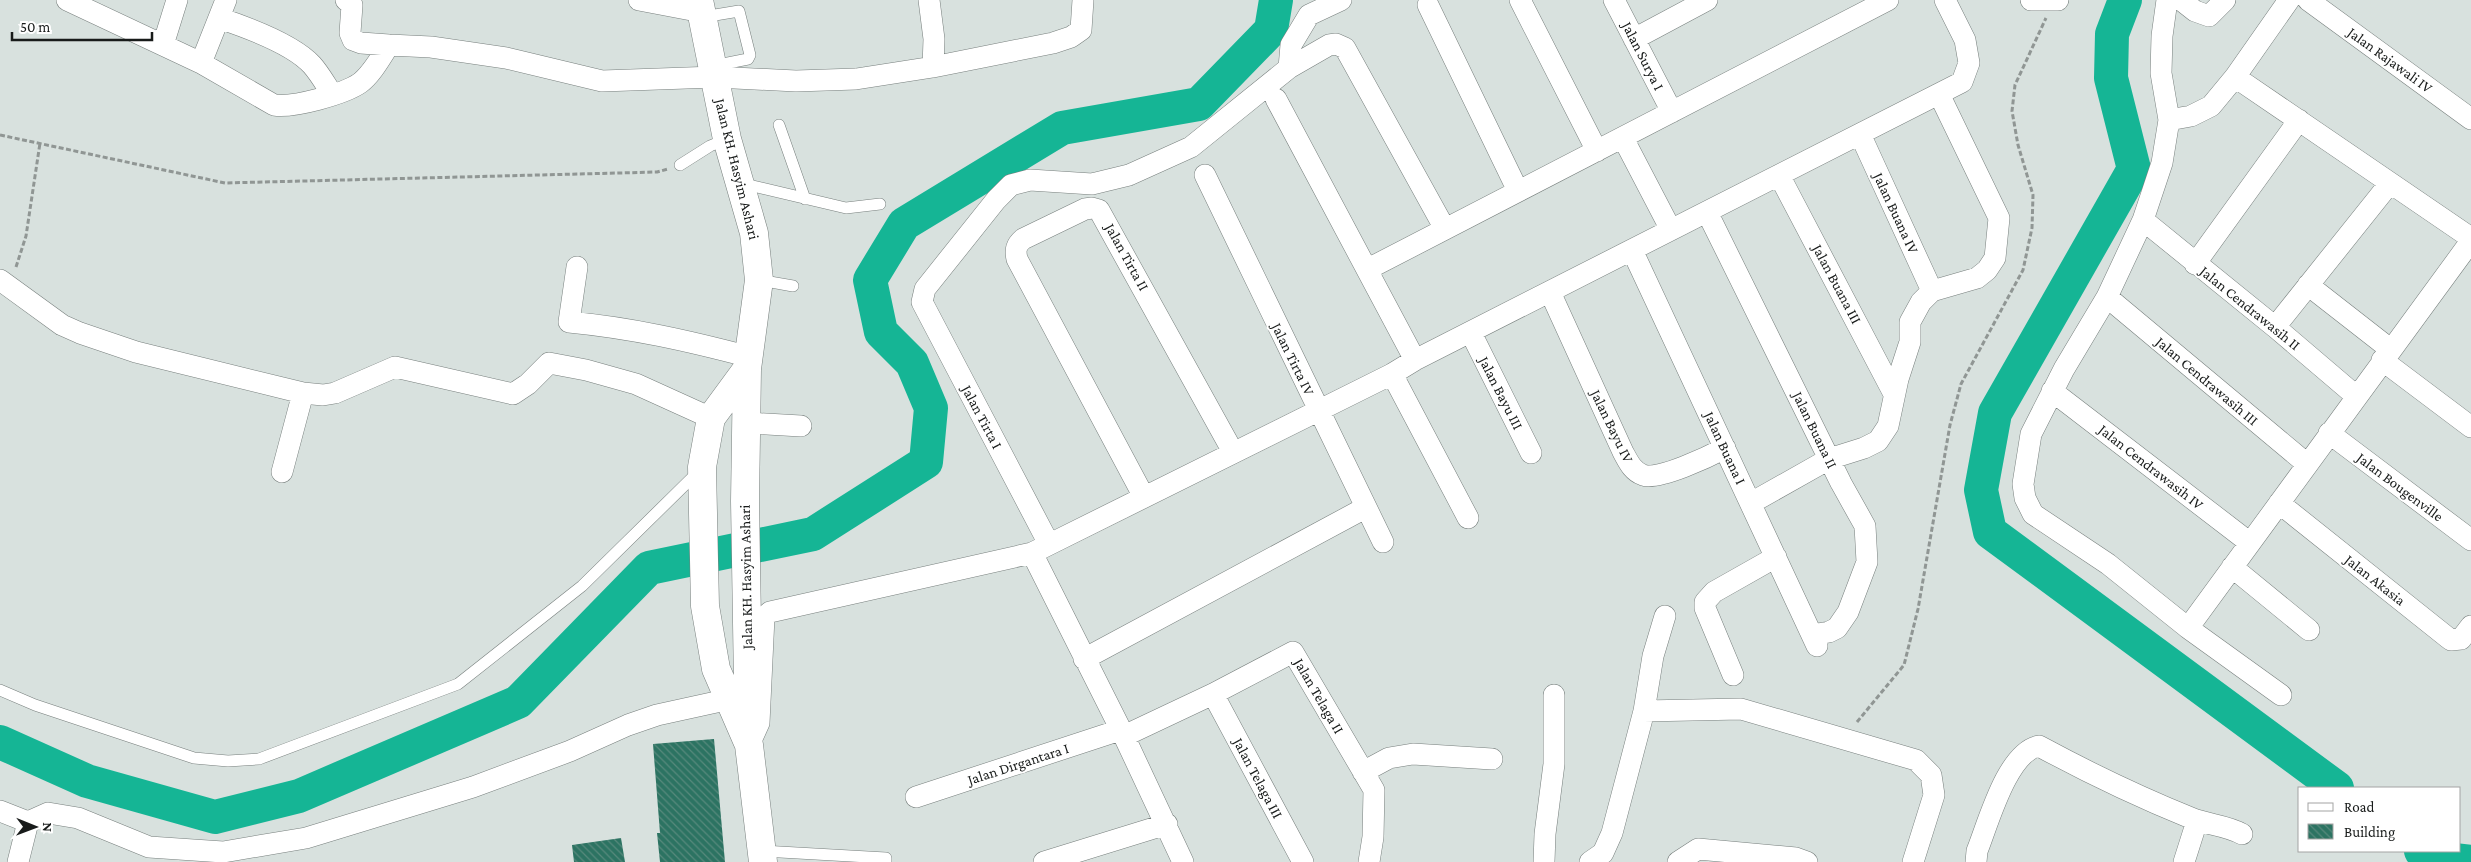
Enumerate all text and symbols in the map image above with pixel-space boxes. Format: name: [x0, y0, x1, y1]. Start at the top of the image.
scale bar: [12, 10, 152, 42]
street label: Jalan Surya I: [1617, 17, 1667, 93]
text: 50 m: [20, 19, 50, 35]
street label: Jalan Rajawali IV: [2342, 23, 2436, 97]
street label: Jalan KH. Hasyim Ashari: [710, 95, 762, 242]
street label: Jalan Buana IV: [1869, 168, 1922, 257]
street label: Jalan Tirta II: [1100, 219, 1152, 294]
street label: Jalan Buana III: [1808, 240, 1865, 327]
street label: Jalan Cendrawasih II: [2195, 262, 2303, 354]
street label: Jalan Tirta IV: [1267, 319, 1318, 399]
street label: Jalan Cendrawasih III: [2150, 332, 2261, 429]
street label: Jalan Bayu III: [1474, 352, 1526, 433]
street label: Jalan Tirta I: [957, 381, 1005, 452]
street label: Jalan Bayu IV: [1586, 385, 1637, 466]
street label: Jalan Buana II: [1788, 387, 1840, 471]
street label: Jalan Buana I: [1699, 407, 1749, 487]
street label: Jalan Cendrawasih IV: [2093, 420, 2207, 514]
street label: Jalan Bougenville: [2352, 448, 2447, 526]
street label: Jalan KH. Hasyim Ashari: [737, 504, 756, 652]
street label: Jalan Akasia: [2339, 550, 2409, 609]
street label: Jalan Telaga II: [1289, 654, 1347, 737]
street label: Jalan Telaga III: [1228, 733, 1286, 821]
street label: Jalan Dirgantara I: [963, 740, 1071, 789]
legend: [2298, 787, 2461, 852]
text: Road: [2344, 799, 2375, 815]
north arrow: [10, 802, 60, 852]
text: N: [40, 822, 56, 833]
text: Building: [2344, 824, 2395, 841]

